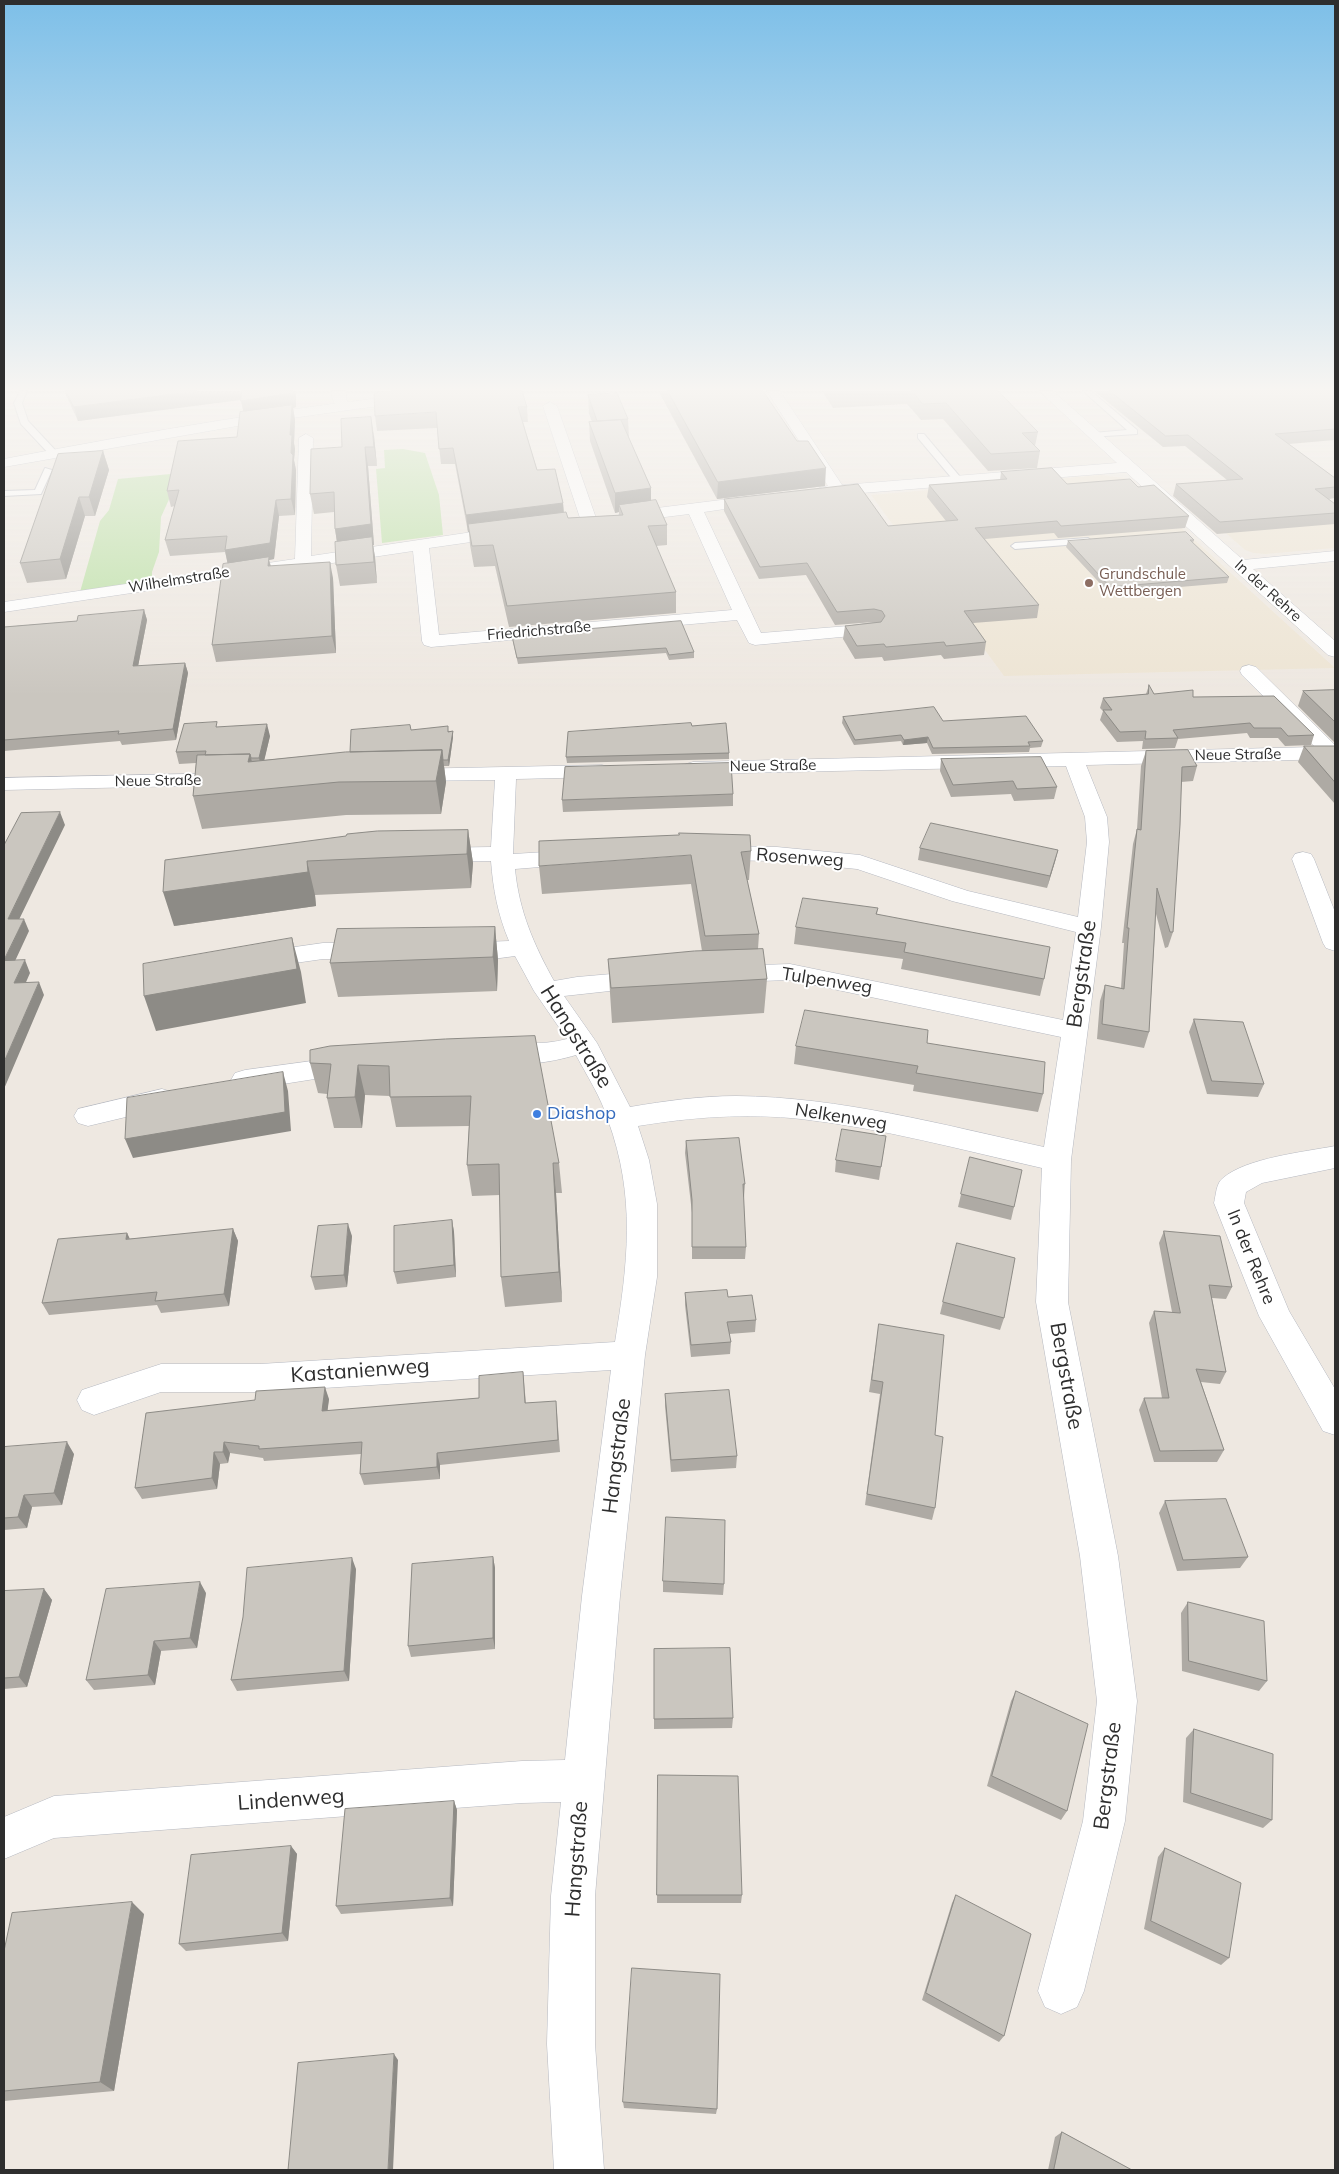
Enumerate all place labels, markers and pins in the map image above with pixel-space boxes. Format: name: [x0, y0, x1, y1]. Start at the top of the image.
place label: Grundschule Wettbergen: [1099, 565, 1186, 600]
marker: Grundschule Wettbergen: [1083, 577, 1095, 589]
place label: Diashop: [547, 1103, 616, 1125]
marker: Diashop: [531, 1108, 543, 1120]

